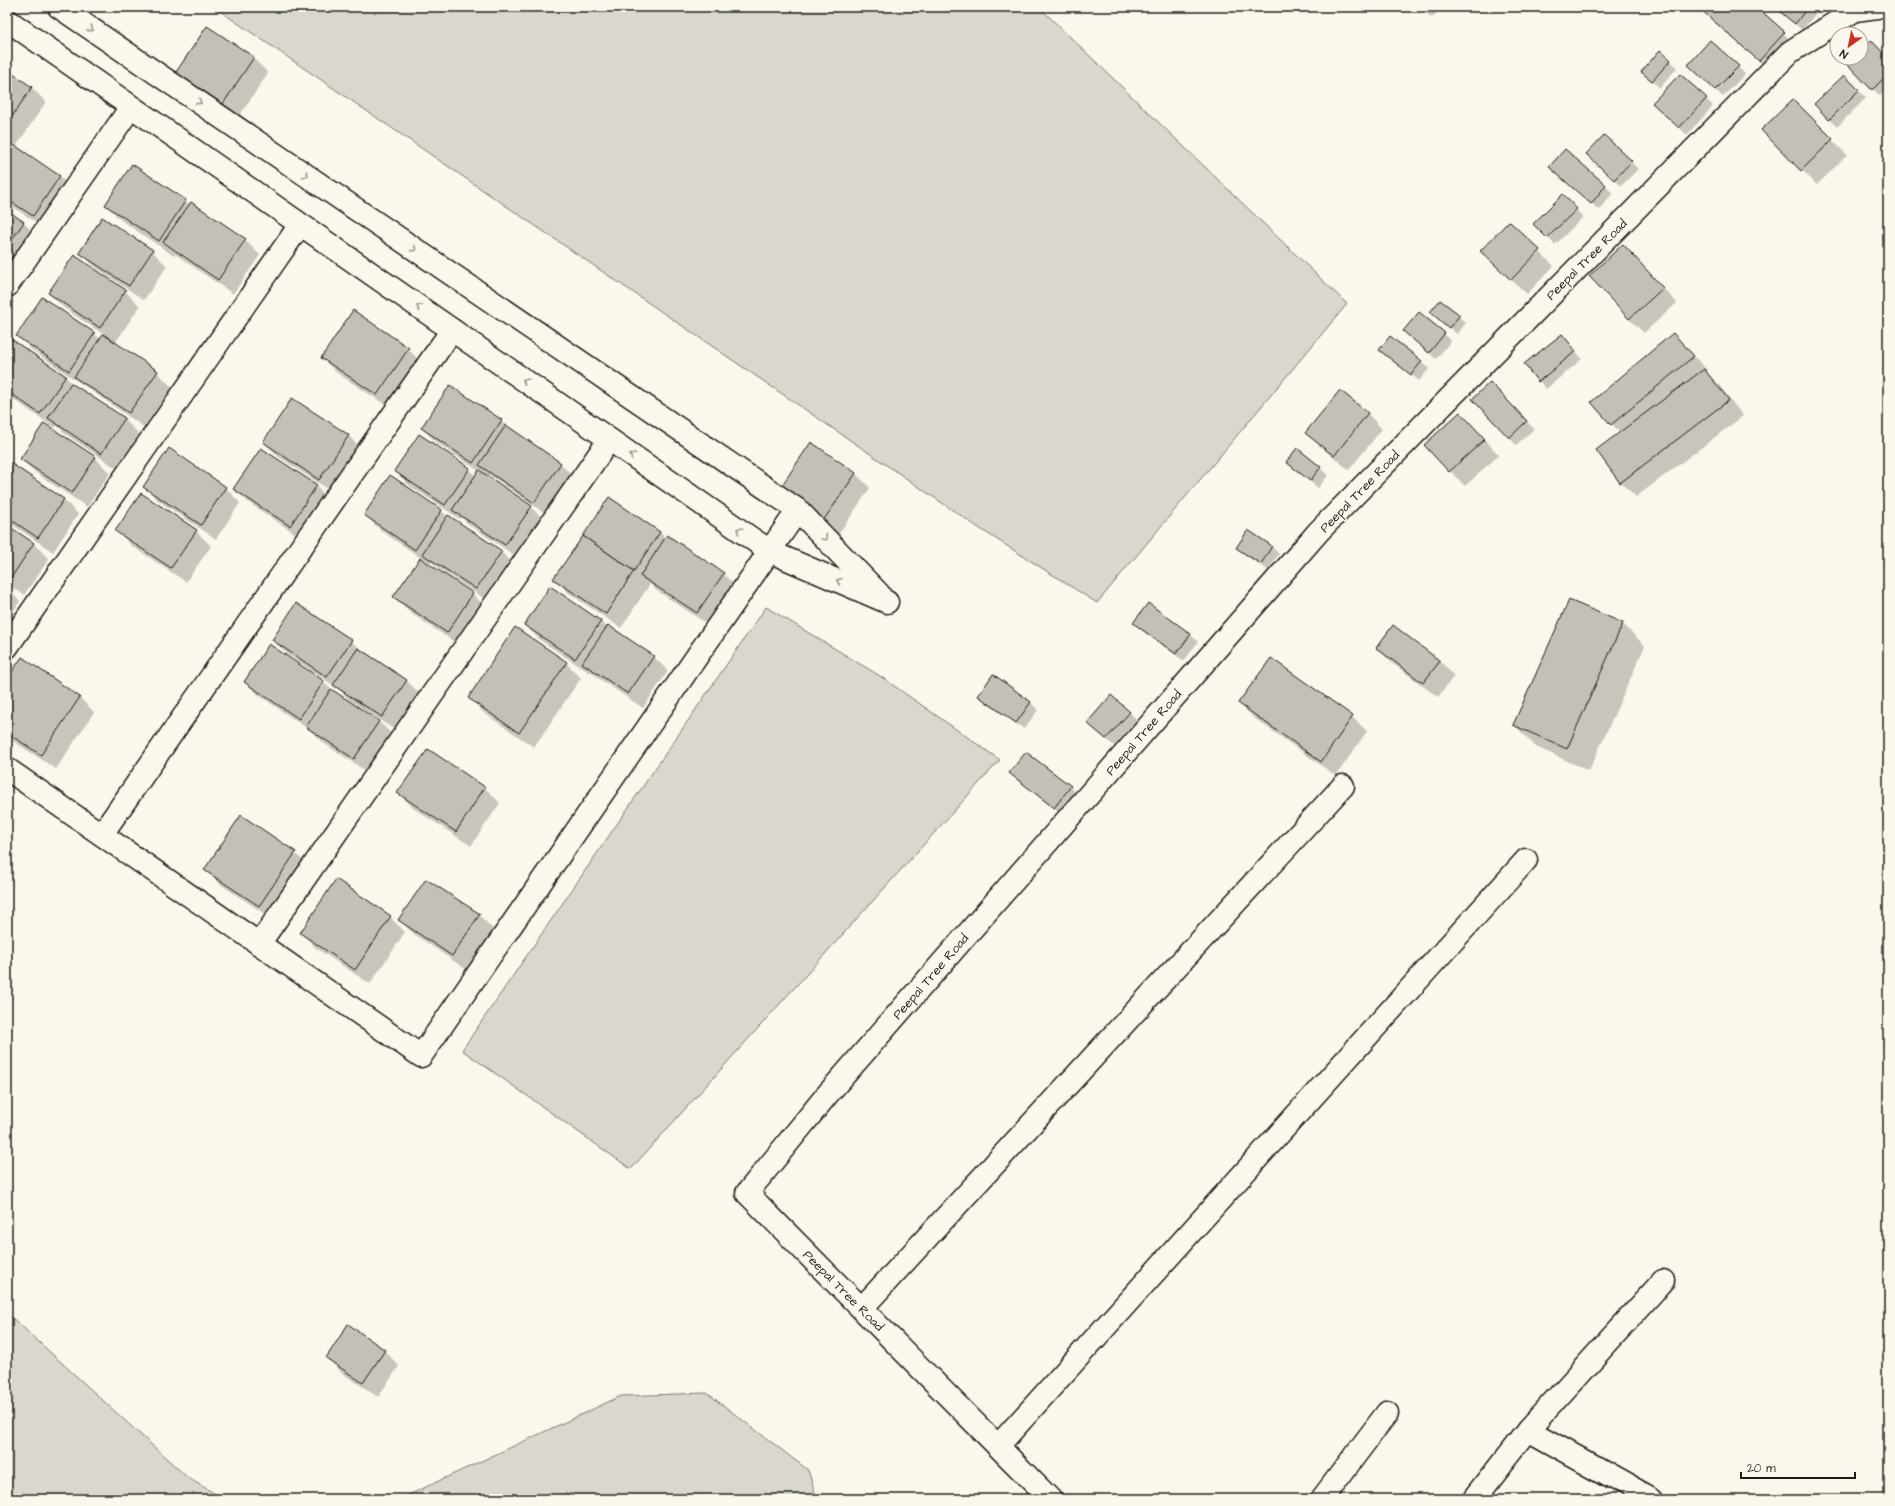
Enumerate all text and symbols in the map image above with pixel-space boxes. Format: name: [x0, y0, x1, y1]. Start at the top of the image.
one-way arrow: [87, 24, 94, 31]
north arrow: [1829, 26, 1869, 66]
text: N: [1837, 46, 1851, 62]
one-way arrow: [195, 97, 202, 105]
one-way arrow: [302, 170, 309, 177]
street label: Peepal Tree Road: [1542, 215, 1631, 304]
one-way arrow: [410, 244, 417, 251]
one-way arrow: [416, 305, 423, 312]
one-way arrow: [522, 378, 529, 386]
street label: Peepal Tree Road: [1316, 446, 1404, 537]
one-way arrow: [629, 452, 636, 460]
one-way arrow: [736, 528, 743, 535]
one-way arrow: [821, 533, 828, 541]
one-way arrow: [835, 578, 843, 586]
street label: Peepal Tree Road: [1102, 686, 1186, 779]
street label: Peepal Tree Road: [889, 930, 973, 1023]
street label: Peepal Tree Road: [799, 1246, 888, 1335]
scale bar: [1741, 1454, 1855, 1480]
text: 20 m: [1747, 1460, 1776, 1477]

